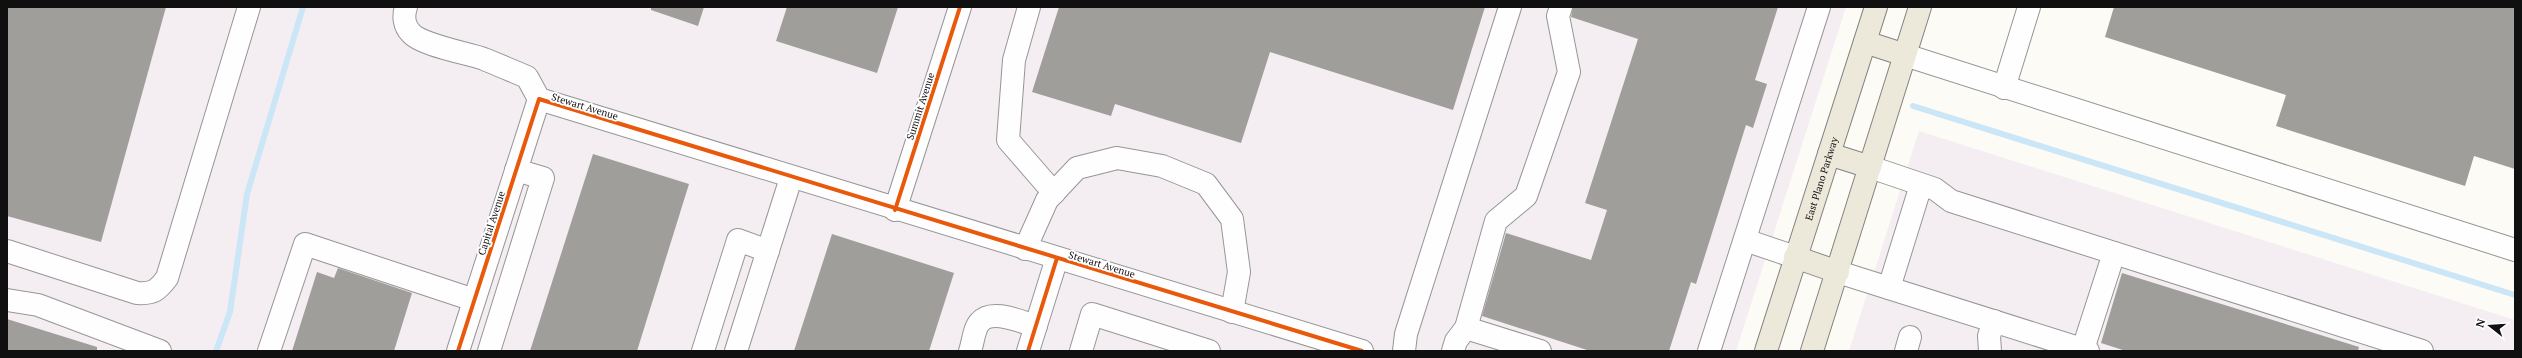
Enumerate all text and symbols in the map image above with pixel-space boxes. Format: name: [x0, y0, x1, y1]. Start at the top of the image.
street label: Summit Avenue: [903, 71, 937, 141]
street label: Stewart Avenue: [550, 90, 620, 123]
street label: East Plano Parkway: [1802, 135, 1841, 222]
street label: Capital Avenue: [475, 189, 508, 257]
street label: Stewart Avenue: [1067, 248, 1137, 281]
north arrow: [2470, 306, 2510, 346]
text: N: [2473, 316, 2489, 329]

